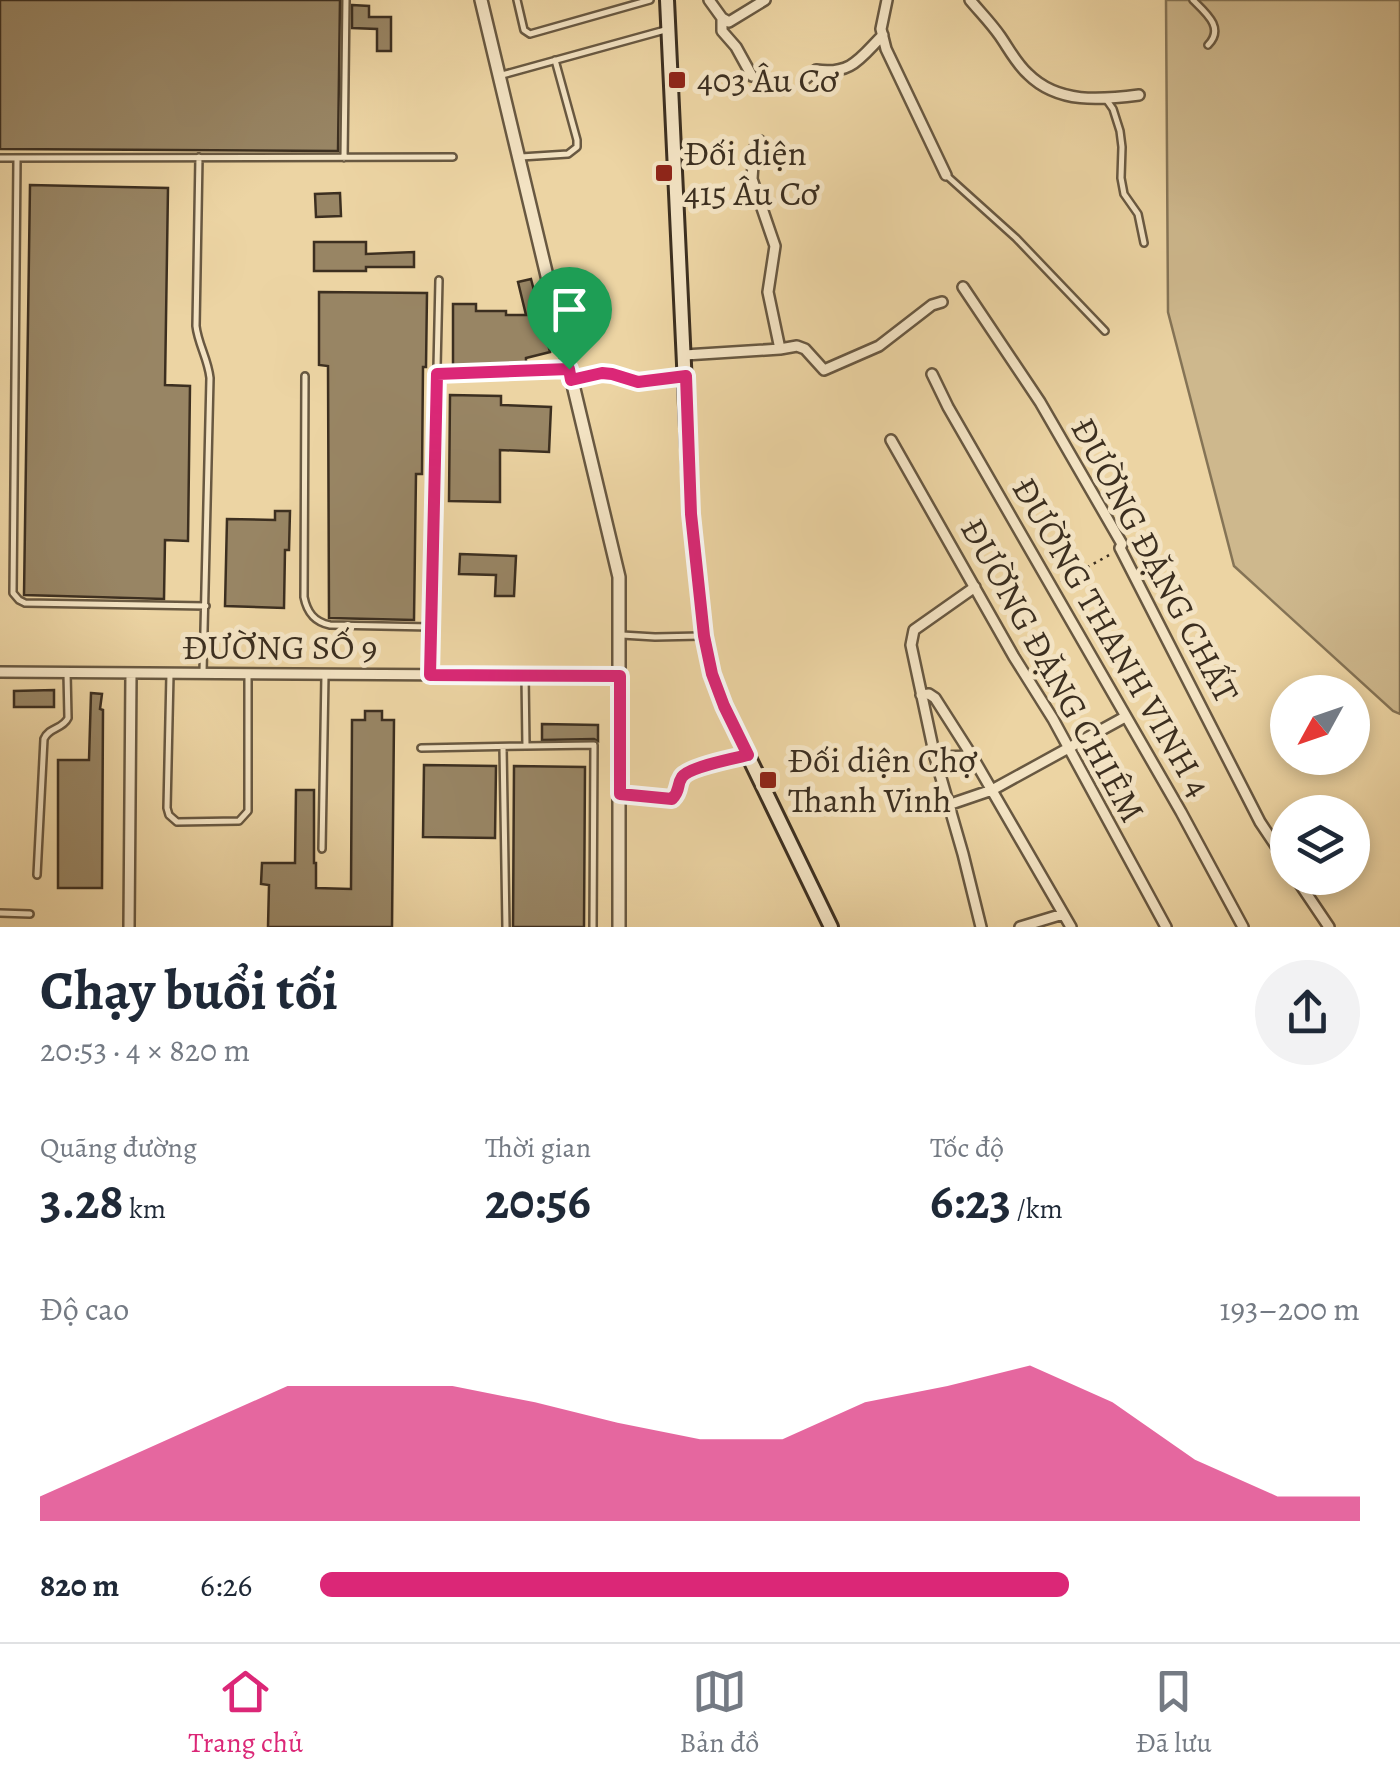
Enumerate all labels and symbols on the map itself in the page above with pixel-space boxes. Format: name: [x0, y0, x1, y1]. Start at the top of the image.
place label: 403 Âu Cơ: [697, 56, 840, 104]
marker: 403 Âu Cơ: [666, 69, 688, 91]
place label: Đối diện 415 Âu Cơ: [684, 129, 821, 217]
marker: Đối diện 415 Âu Cơ: [653, 162, 675, 184]
pin: [527, 267, 612, 370]
street label: ĐƯỜNG ĐẶNG CHẤT: [1060, 409, 1250, 711]
street label: ĐƯỜNG THANH VINH 4: [1001, 468, 1223, 806]
street label: ĐƯỜNG ĐẶNG CHIÊM: [949, 509, 1157, 831]
street label: ĐƯỜNG SỐ 9: [183, 623, 377, 671]
north arrow: [1270, 675, 1370, 775]
place label: Đối diện Chợ Thanh Vinh: [788, 736, 978, 824]
marker: Đối diện Chợ Thanh Vinh: [757, 769, 779, 791]

